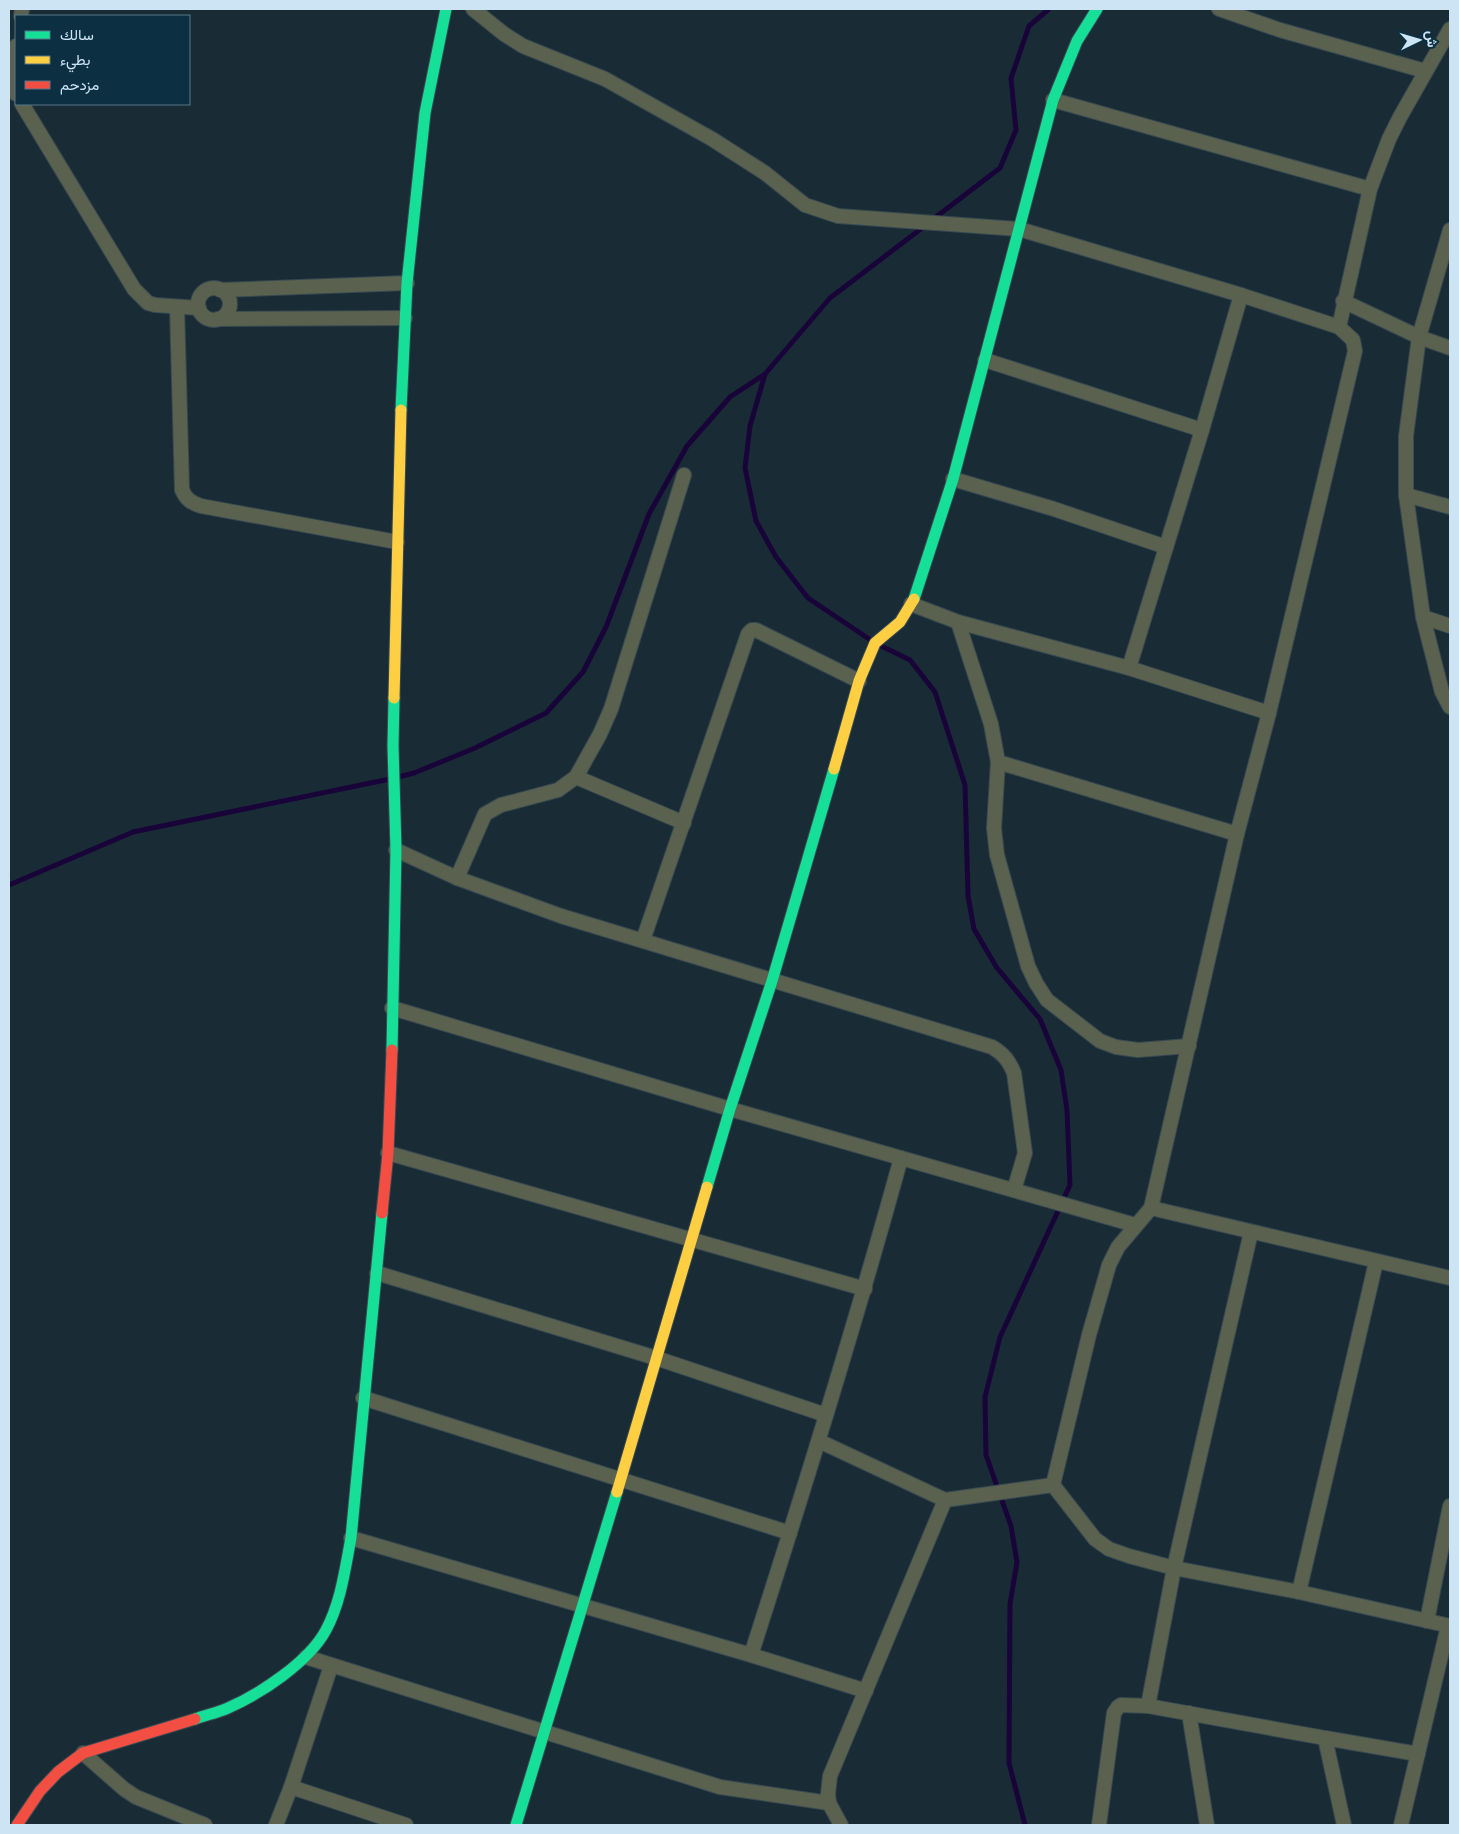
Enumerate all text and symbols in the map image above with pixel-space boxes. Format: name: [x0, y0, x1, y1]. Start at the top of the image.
legend: [15, 15, 190, 105]
north arrow: [1394, 15, 1444, 65]
text: سالك: [60, 26, 94, 44]
text: ش: [1422, 30, 1441, 48]
text: بطيء: [60, 51, 90, 73]
text: مزدحم: [60, 76, 99, 95]

